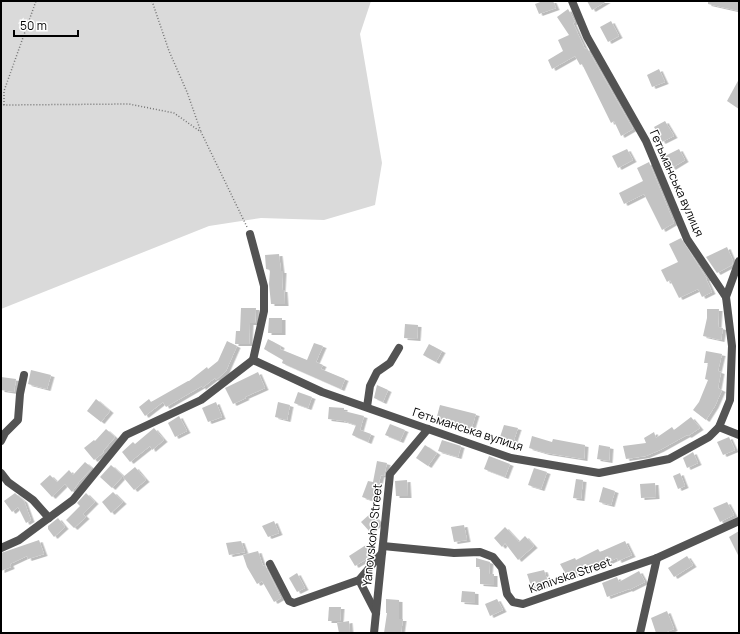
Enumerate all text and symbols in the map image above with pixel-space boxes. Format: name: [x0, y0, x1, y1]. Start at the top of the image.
scale bar: [14, 12, 78, 38]
text: 50 m: [20, 17, 47, 34]
street label: Гетьманська вулиця: [646, 127, 708, 239]
street label: Гетьманська вулиця: [411, 403, 525, 455]
street label: Yanovskoho Street: [358, 483, 386, 587]
street label: Kanivska Street: [527, 553, 614, 597]

